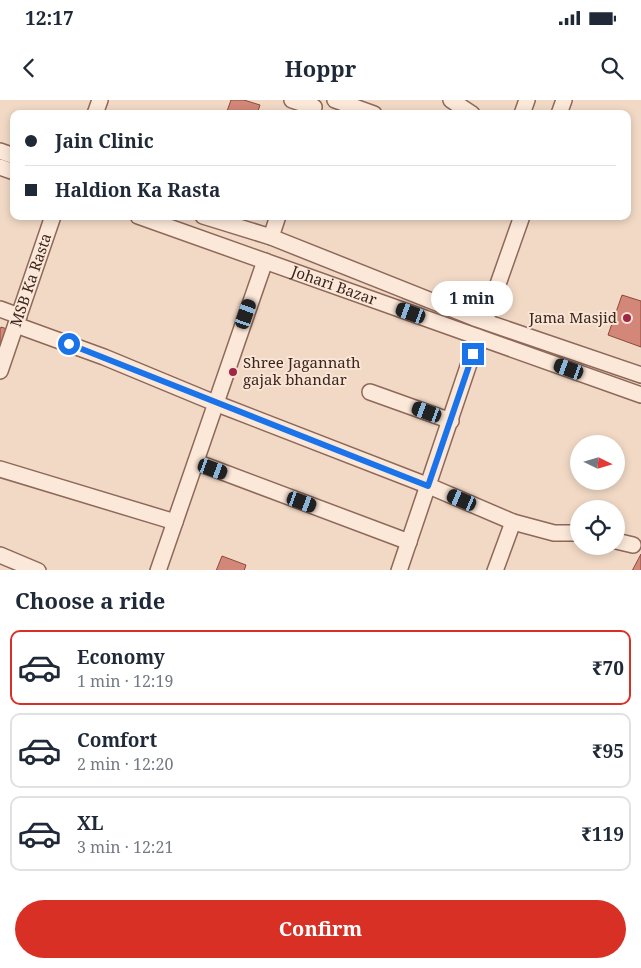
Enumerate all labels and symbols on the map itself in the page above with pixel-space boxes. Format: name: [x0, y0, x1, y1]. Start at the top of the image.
street label: MSB Ka Rasta: [5, 230, 55, 329]
street label: Johari Bazar: [288, 260, 380, 309]
callout: 1 min: [432, 282, 514, 316]
car: [234, 297, 257, 331]
car: [394, 301, 427, 325]
place label: Jama Masjid: [528, 307, 617, 327]
marker: Jama Masjid: [621, 312, 633, 324]
route start: [58, 333, 80, 355]
route end: [462, 343, 484, 365]
place label: Shree Jagannath gajak bhandar: [243, 352, 361, 389]
car: [552, 357, 585, 381]
marker: Shree Jagannath gajak bhandar: [227, 366, 239, 378]
car: [410, 400, 443, 424]
north arrow: [570, 435, 625, 490]
car: [196, 457, 229, 481]
car: [445, 487, 478, 513]
car: [285, 490, 318, 514]

